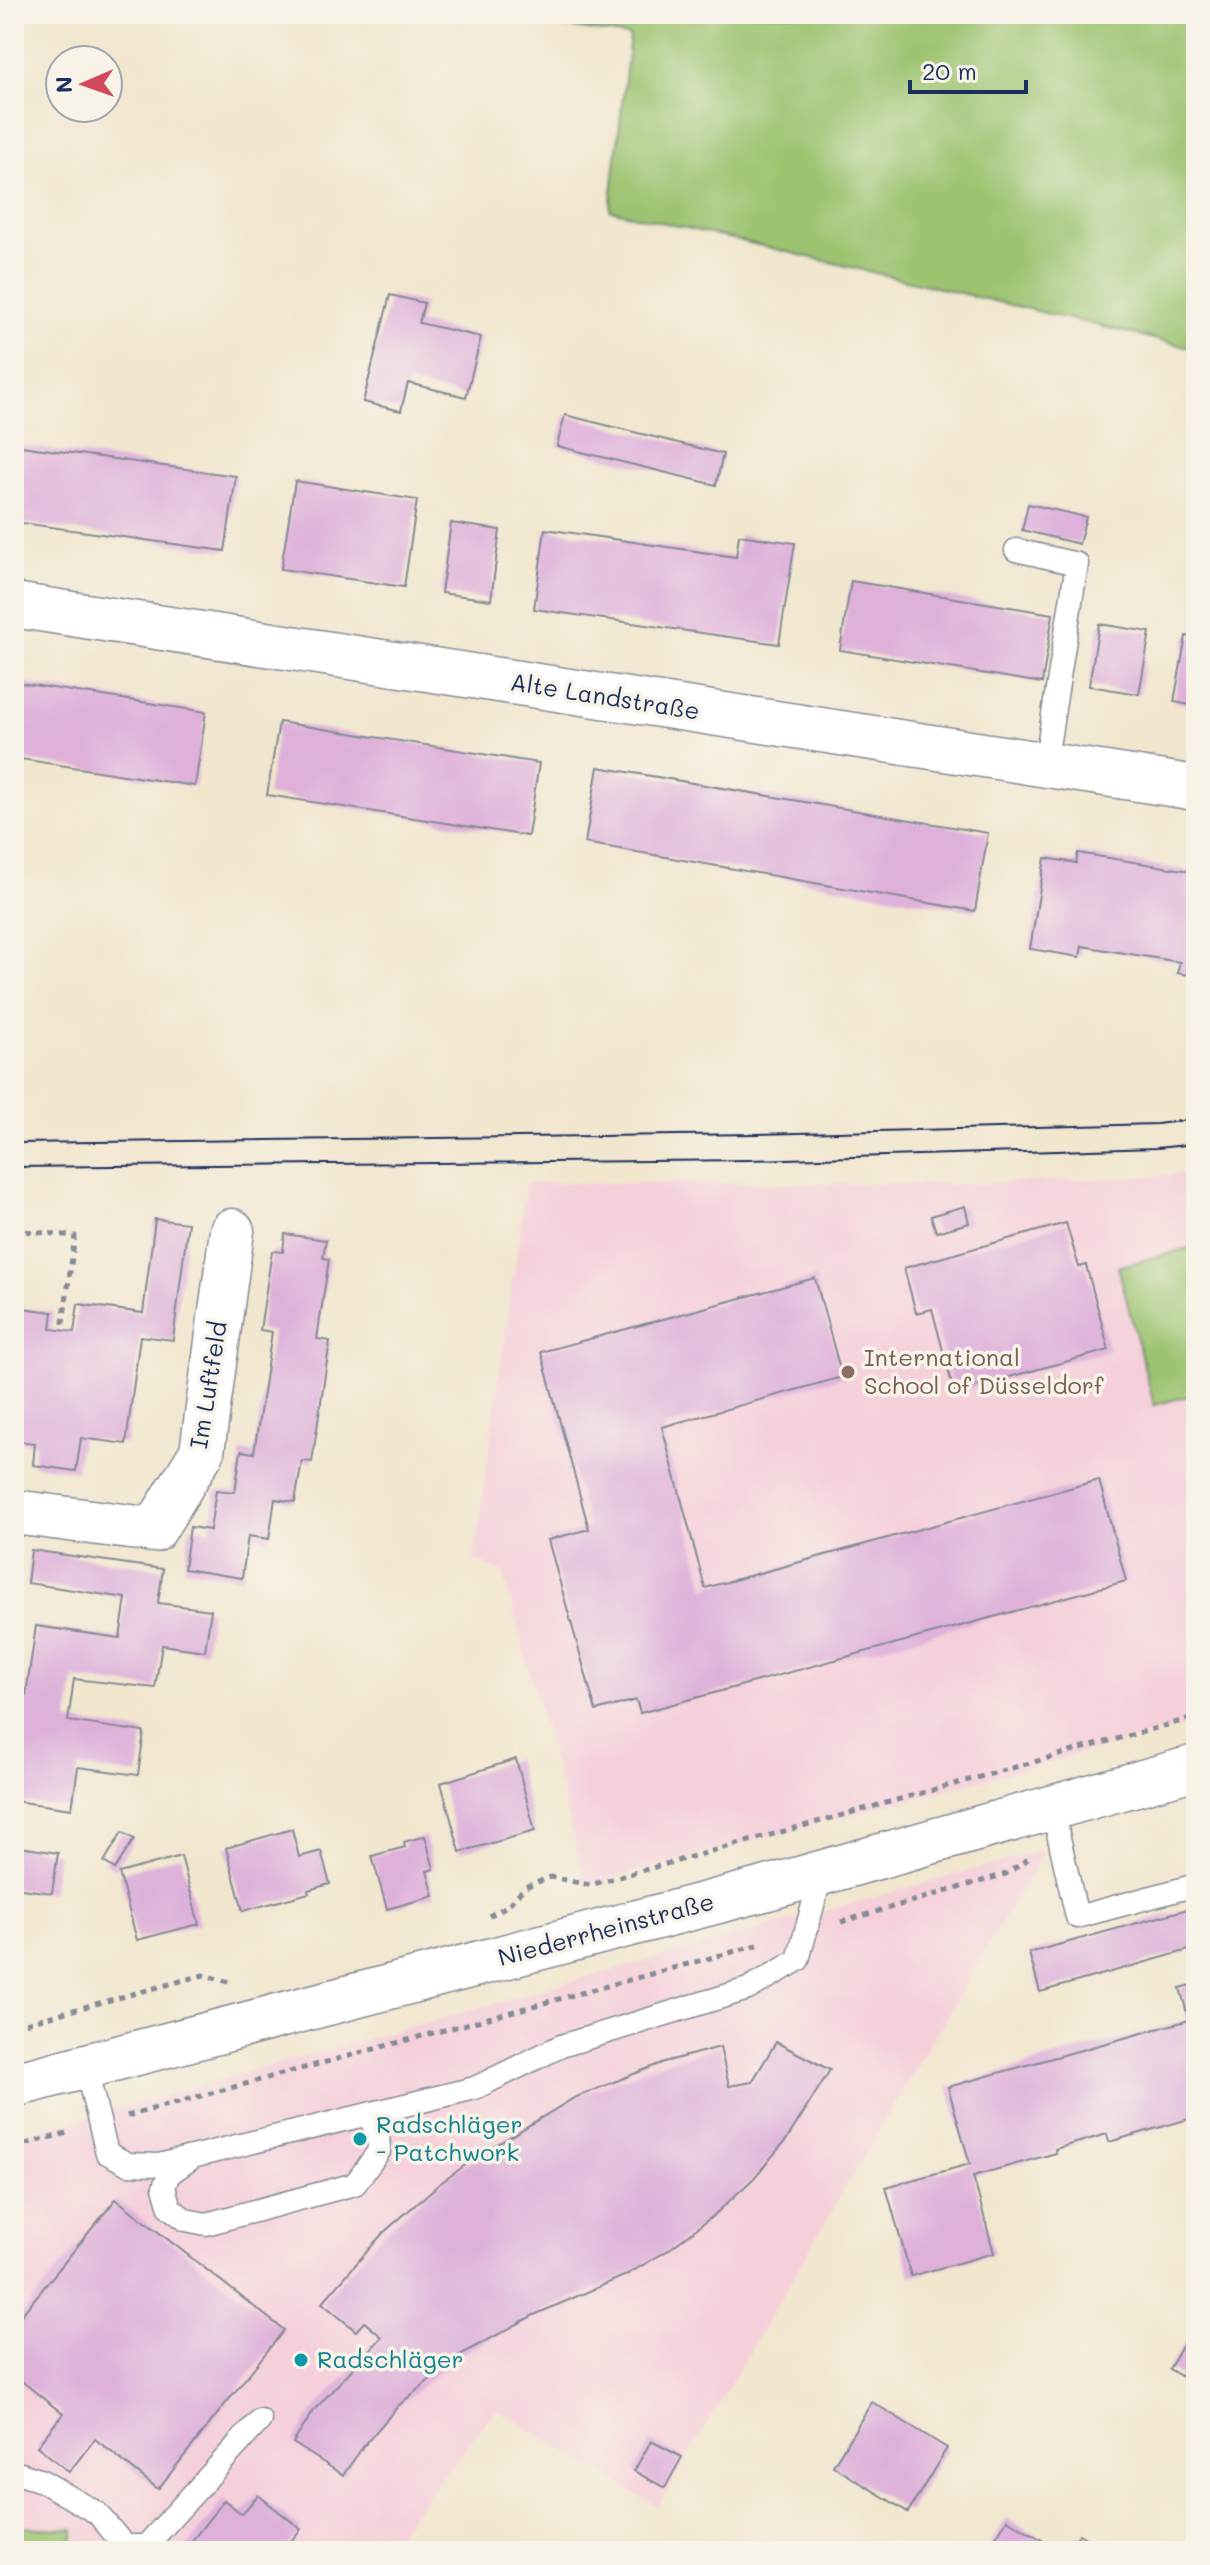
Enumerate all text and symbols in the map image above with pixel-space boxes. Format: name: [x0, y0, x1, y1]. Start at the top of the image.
north arrow: [44, 44, 124, 124]
scale bar: [910, 44, 1026, 94]
text: 20 m: [922, 55, 977, 86]
text: N: [49, 76, 78, 94]
street label: Alte Landstraße: [508, 665, 702, 726]
street label: Im Luftfeld: [182, 1319, 233, 1451]
place label: International School of Düsseldorf: [864, 1341, 1104, 1400]
marker: International School of Düsseldorf: [839, 1363, 857, 1381]
street label: Niederrheinstraße: [494, 1885, 717, 1972]
place label: Radschläger - Patchwork: [376, 2108, 523, 2167]
marker: Radschläger - Patchwork: [351, 2130, 369, 2148]
place label: Radschläger: [317, 2343, 464, 2374]
marker: Radschläger: [292, 2351, 310, 2369]

